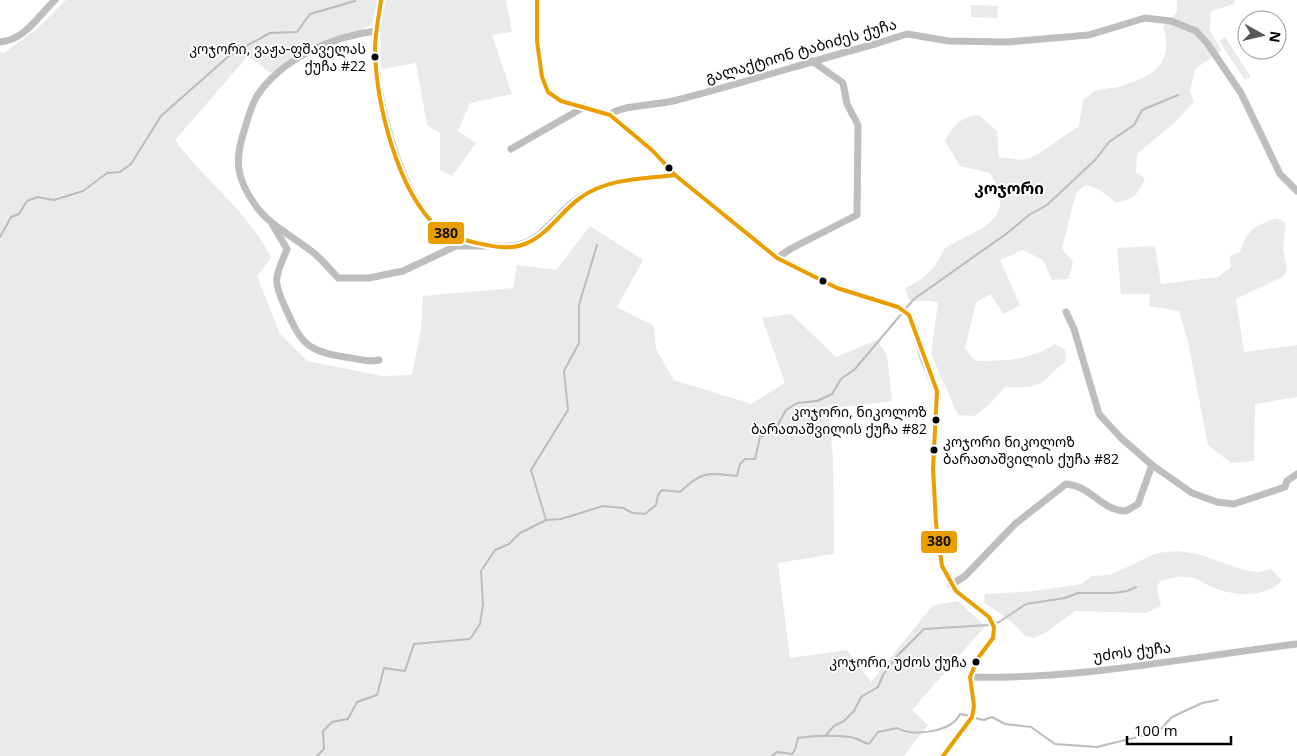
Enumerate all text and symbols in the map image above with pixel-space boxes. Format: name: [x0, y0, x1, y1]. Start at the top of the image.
north arrow: [1237, 10, 1287, 60]
street label: გალაქტიონ ტაბიძეს ქუჩა: [703, 13, 899, 87]
text: N: [1265, 30, 1286, 44]
place label: კოჯორი, ვაჟა-ფშაველას ქუჩა #22: [189, 39, 366, 75]
marker: კოჯორი, ვაჟა-ფშაველას ქუჩა #22: [370, 52, 380, 62]
unlabelled marker: [664, 163, 674, 173]
district label: კოჯორი: [974, 177, 1044, 199]
line badge: 380: [427, 221, 465, 245]
text: 380: [434, 223, 458, 242]
unlabelled marker: [818, 276, 828, 286]
place label: კოჯორი, ნიკოლოზ ბარათაშვილის ქუჩა #82: [751, 402, 927, 438]
marker: კოჯორი, ნიკოლოზ ბარათაშვილის ქუჩა #82: [931, 415, 941, 425]
place label: კოჯორი ნიკოლოზ ბარათაშვილის ქუჩა #82: [943, 432, 1119, 468]
marker: კოჯორი ნიკოლოზ ბარათაშვილის ქუჩა #82: [929, 445, 939, 455]
line badge: 380: [920, 530, 958, 554]
text: 380: [927, 531, 951, 550]
street label: უძოს ქუჩა: [1092, 636, 1172, 666]
place label: კოჯორი, უძოს ქუჩა: [829, 652, 967, 671]
marker: კოჯორი, უძოს ქუჩა: [971, 657, 981, 667]
scale bar: [1127, 714, 1231, 746]
text: 100 m: [1134, 720, 1178, 740]

